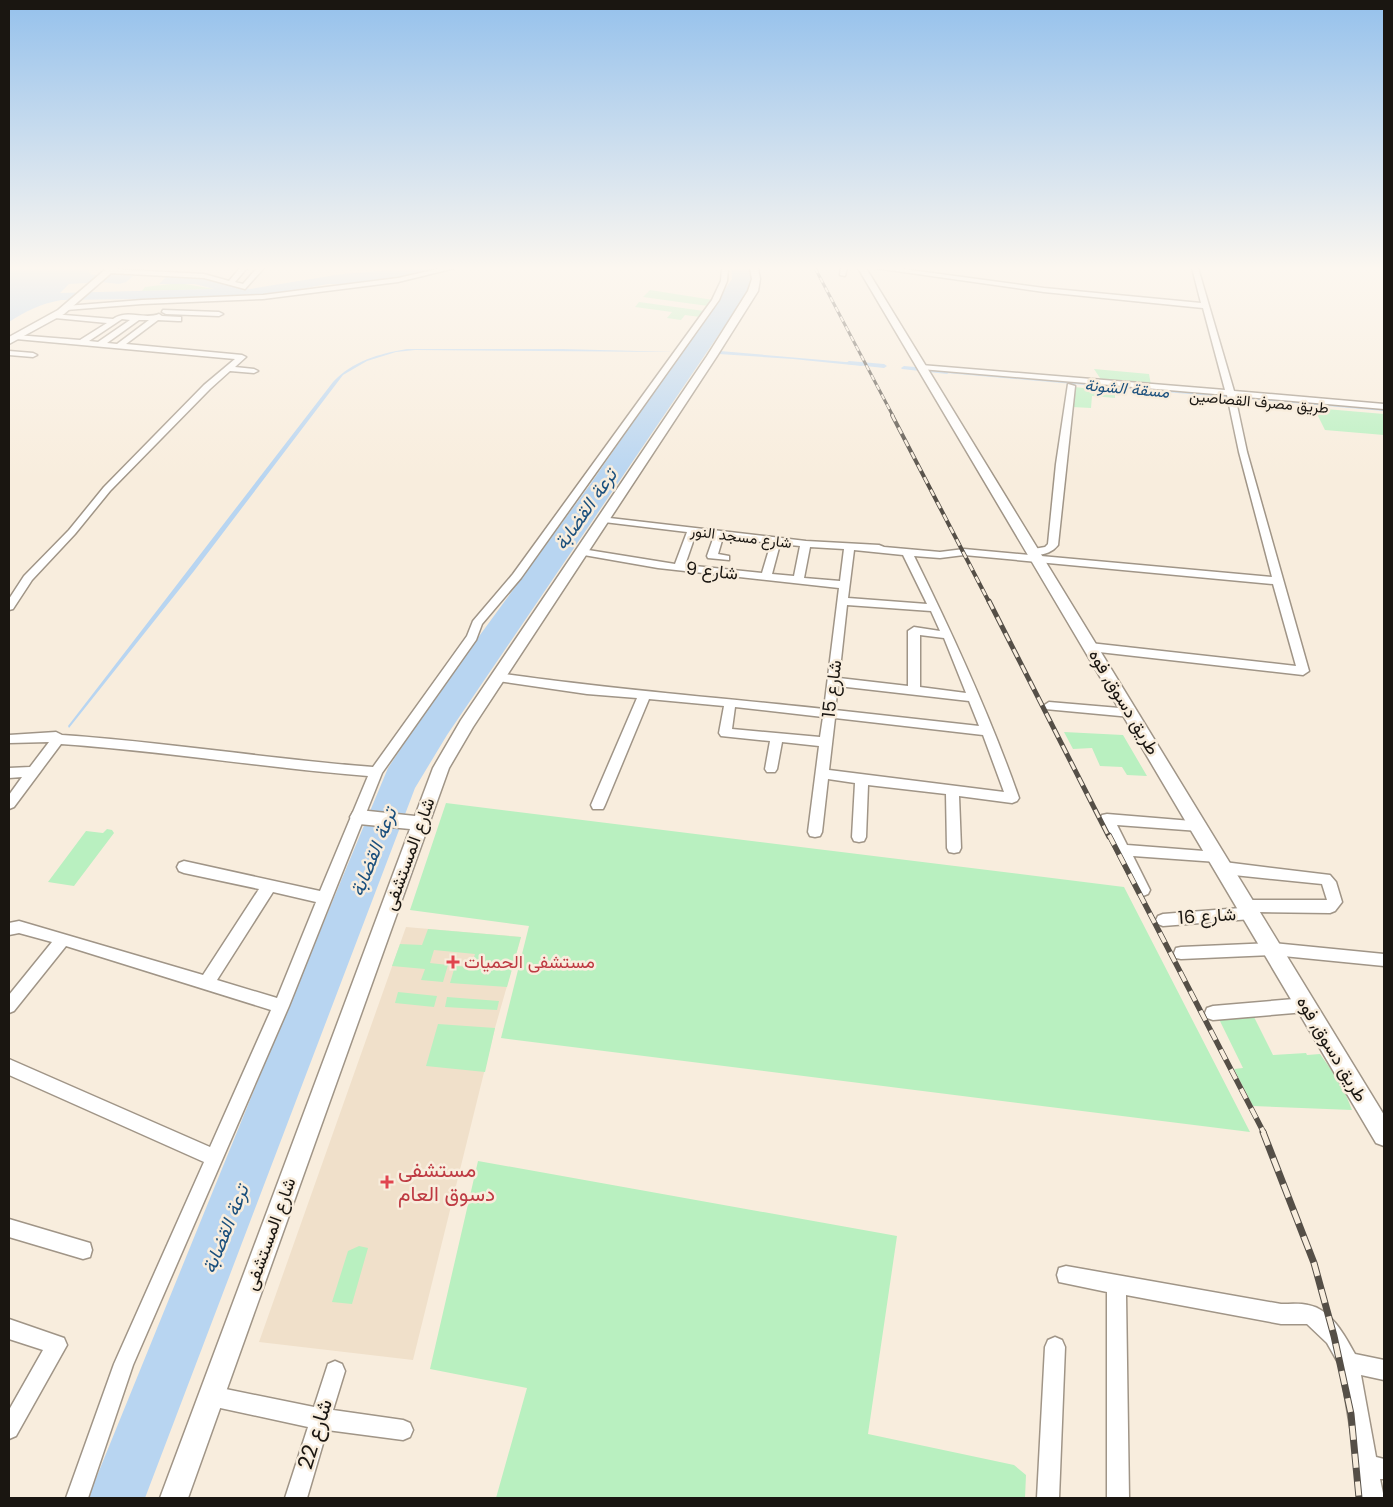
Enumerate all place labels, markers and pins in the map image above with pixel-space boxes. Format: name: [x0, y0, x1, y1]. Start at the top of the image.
place label: مستشفى الحميات: [464, 949, 595, 974]
marker: مستشفى الحميات: [446, 955, 460, 969]
place label: مستشفى دسوق العام: [398, 1155, 495, 1208]
marker: مستشفى دسوق العام: [380, 1175, 394, 1189]

